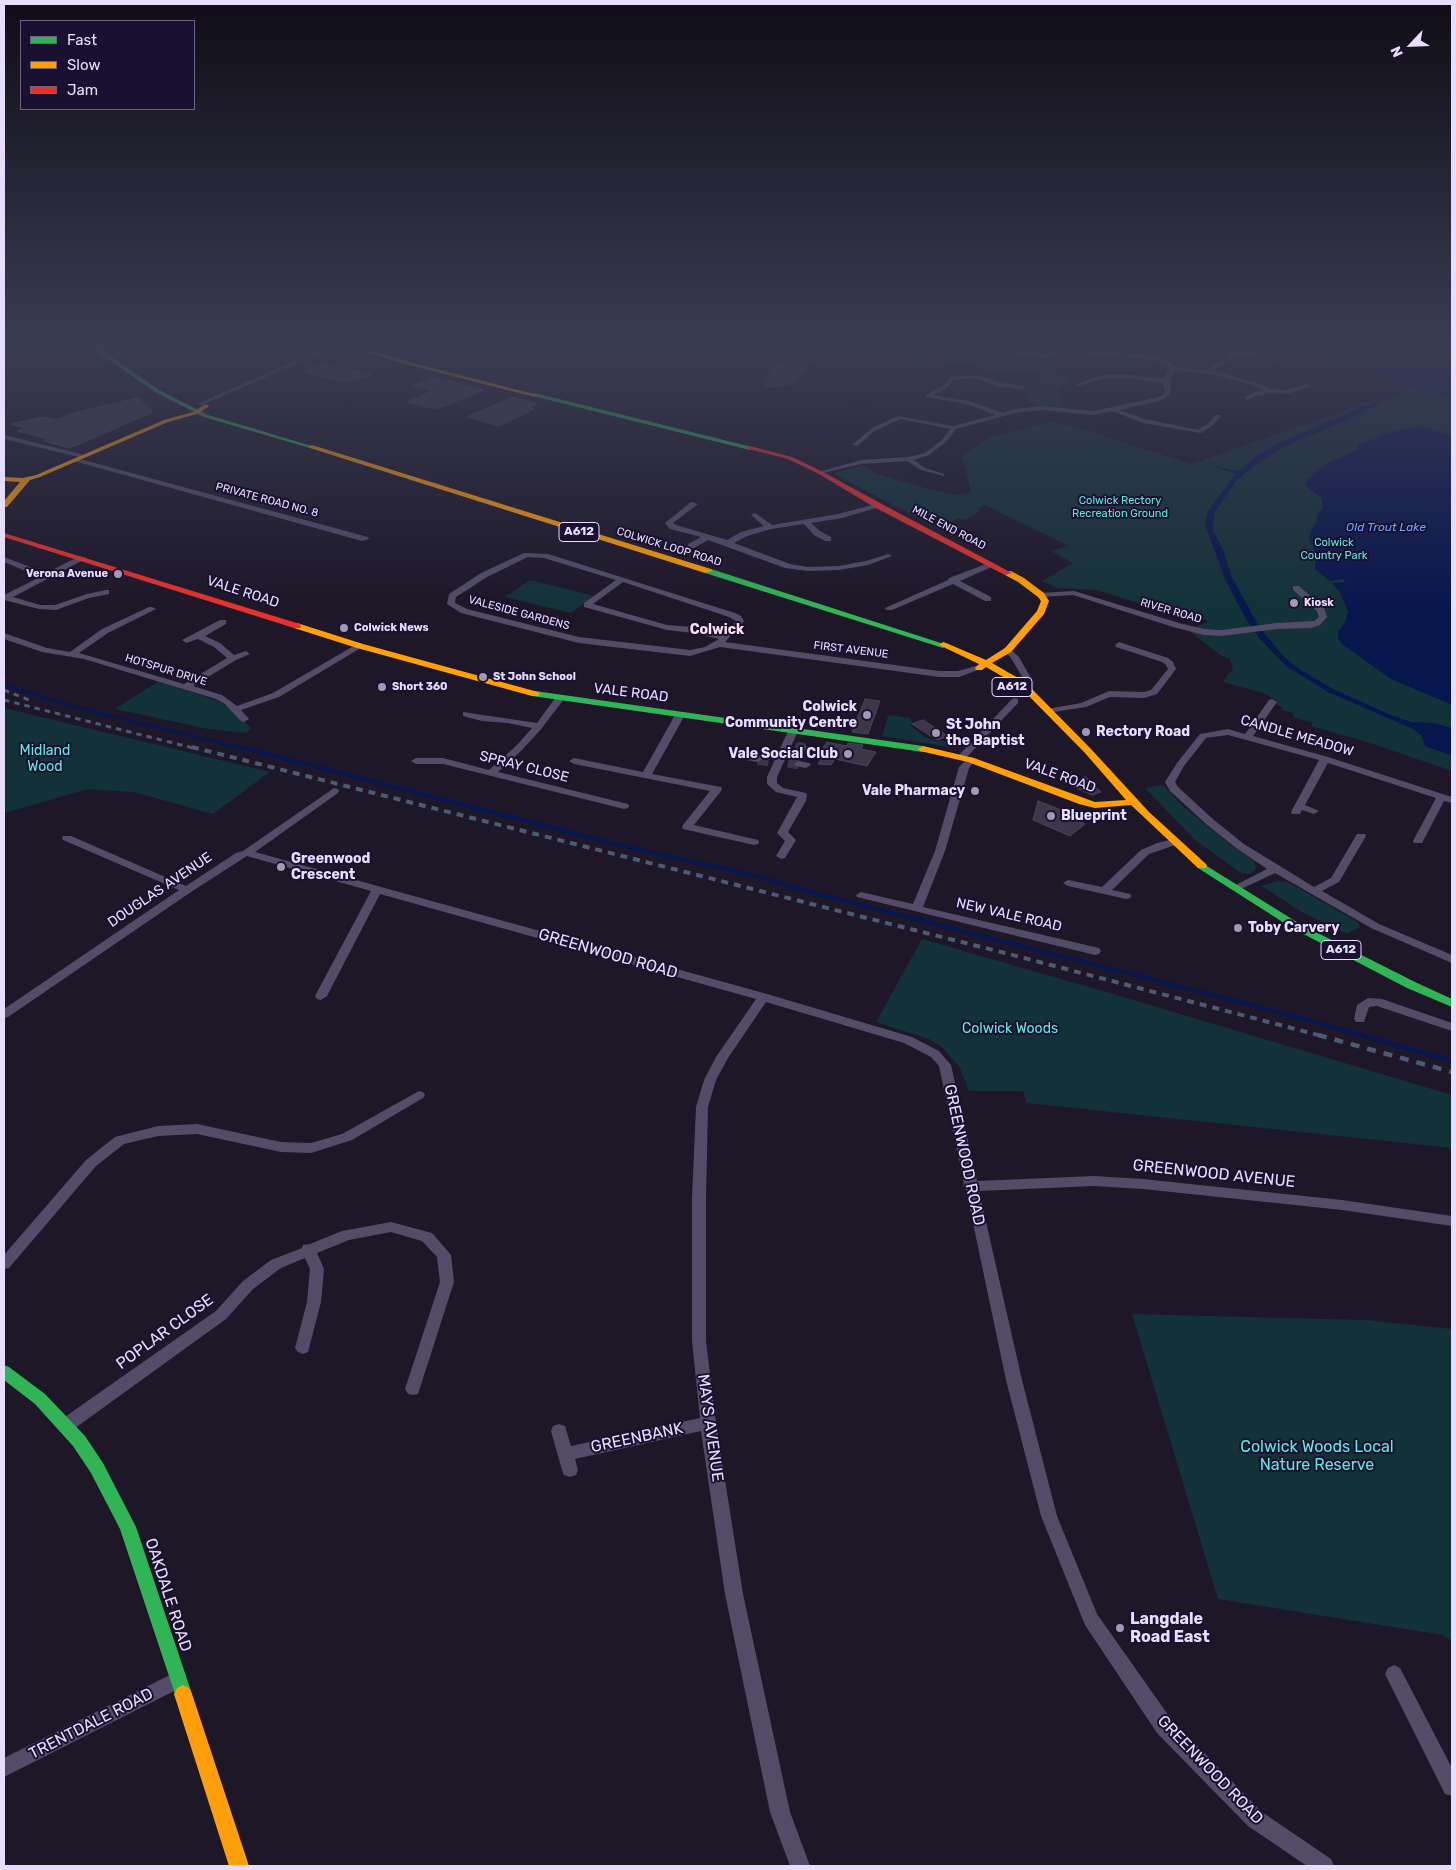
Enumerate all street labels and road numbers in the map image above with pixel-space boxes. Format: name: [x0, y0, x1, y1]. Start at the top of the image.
street label: PRIVATE ROAD NO. 8: [214, 480, 320, 520]
street label: MILE END ROAD: [910, 503, 988, 553]
road number: A612: [559, 522, 599, 542]
street label: COLWICK LOOP ROAD: [615, 525, 723, 569]
street label: VALE ROAD: [205, 572, 281, 612]
street label: VALESIDE GARDENS: [467, 593, 571, 633]
street label: RIVER ROAD: [1139, 596, 1203, 626]
street label: FIRST AVENUE: [813, 639, 889, 661]
street label: HOTSPUR DRIVE: [124, 651, 208, 689]
road number: A612: [992, 678, 1032, 696]
street label: VALE ROAD: [593, 680, 669, 706]
street label: CANDLE MEADOW: [1238, 712, 1356, 760]
street label: SPRAY CLOSE: [478, 748, 570, 786]
street label: VALE ROAD: [1022, 755, 1098, 797]
street label: DOUGLAS AVENUE: [105, 849, 215, 931]
street label: NEW VALE ROAD: [954, 895, 1064, 935]
street label: GREENWOOD ROAD: [536, 925, 680, 983]
road number: A612: [1321, 940, 1361, 960]
street label: GREENWOOD ROAD: [940, 1083, 988, 1227]
street label: GREENWOOD AVENUE: [1132, 1156, 1296, 1192]
street label: POPLAR CLOSE: [113, 1290, 217, 1374]
street label: MAYS AVENUE: [693, 1373, 727, 1483]
street label: GREENBANK: [589, 1419, 685, 1457]
street label: OAKDALE ROAD: [141, 1536, 195, 1654]
street label: TRENTDALE ROAD: [26, 1684, 156, 1764]
street label: GREENWOOD ROAD: [1153, 1712, 1267, 1828]

